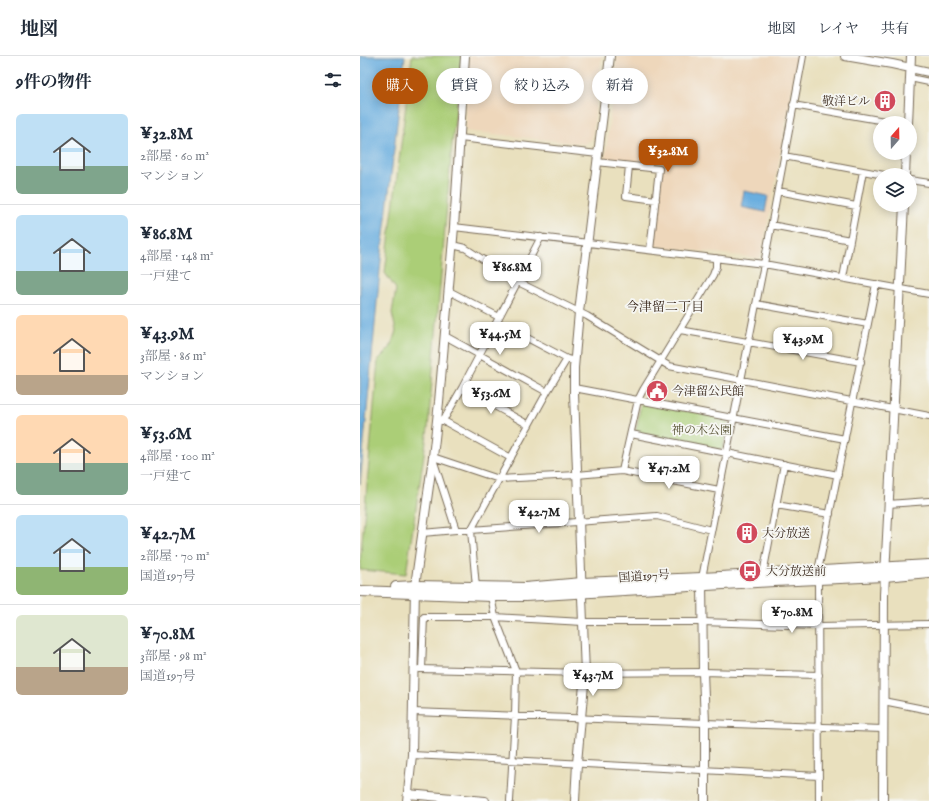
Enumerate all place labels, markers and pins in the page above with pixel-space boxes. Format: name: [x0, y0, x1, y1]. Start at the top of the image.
building icon: 敬洋ビル: [872, 88, 898, 114]
place label: 敬洋ビル: [822, 94, 870, 109]
pin: ¥32.8M: [635, 139, 701, 173]
pin: ¥86.8M: [479, 255, 545, 289]
pin: ¥44.5M: [467, 322, 533, 356]
pin: ¥43.9M: [770, 327, 836, 361]
public building icon: 今津留公民館: [644, 378, 670, 404]
pin: ¥53.6M: [458, 381, 524, 415]
place label: 今津留公民館: [672, 384, 744, 399]
pin: ¥47.2M: [636, 456, 702, 490]
pin: ¥42.7M: [506, 500, 572, 534]
building icon: 大分放送: [734, 520, 760, 546]
place label: 大分放送: [762, 526, 810, 541]
bus stop icon: 大分放送前: [737, 558, 763, 584]
place label: 大分放送前: [766, 564, 826, 579]
pin: ¥70.8M: [759, 600, 825, 634]
pin: ¥43.7M: [560, 663, 626, 697]

